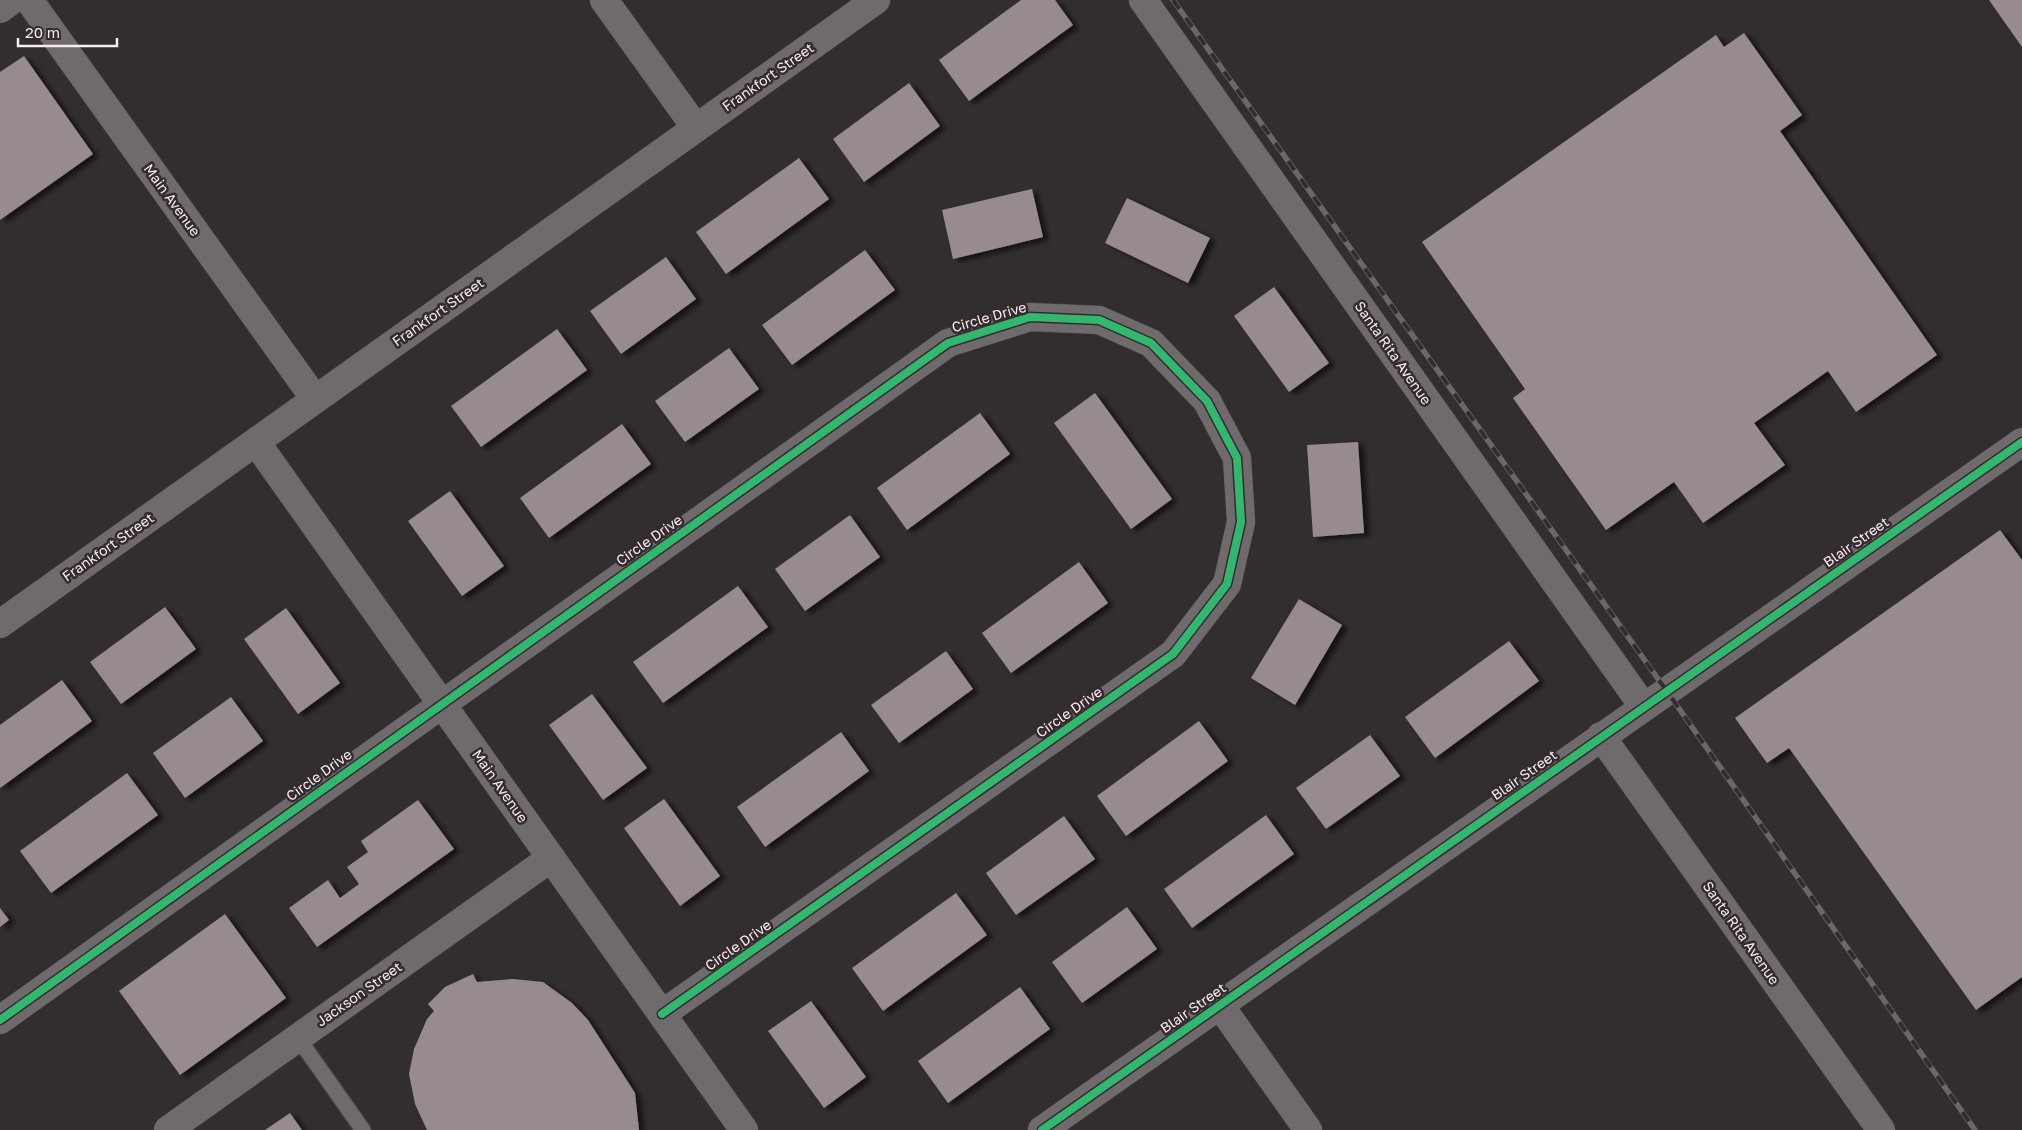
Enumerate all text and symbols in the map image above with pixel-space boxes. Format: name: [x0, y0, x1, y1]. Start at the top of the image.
scale bar: [18, 15, 116, 47]
text: 20 m: [25, 23, 60, 41]
street label: Frankfort Street: [719, 39, 817, 114]
street label: Main Avenue: [140, 160, 204, 239]
street label: Frankfort Street: [389, 274, 487, 349]
street label: Circle Drive: [950, 298, 1028, 335]
street label: Santa Rita Avenue: [1351, 298, 1435, 408]
street label: Frankfort Street: [59, 509, 157, 584]
street label: Circle Drive: [612, 511, 685, 569]
street label: Blair Street: [1820, 513, 1892, 570]
street label: Circle Drive: [1032, 683, 1105, 741]
street label: Circle Drive: [283, 745, 355, 804]
street label: Main Avenue: [469, 746, 532, 825]
street label: Blair Street: [1488, 746, 1560, 803]
street label: Santa Rita Avenue: [1699, 878, 1783, 988]
street label: Circle Drive: [701, 916, 774, 974]
street label: Jackson Street: [313, 958, 405, 1029]
street label: Blair Street: [1157, 979, 1229, 1036]

